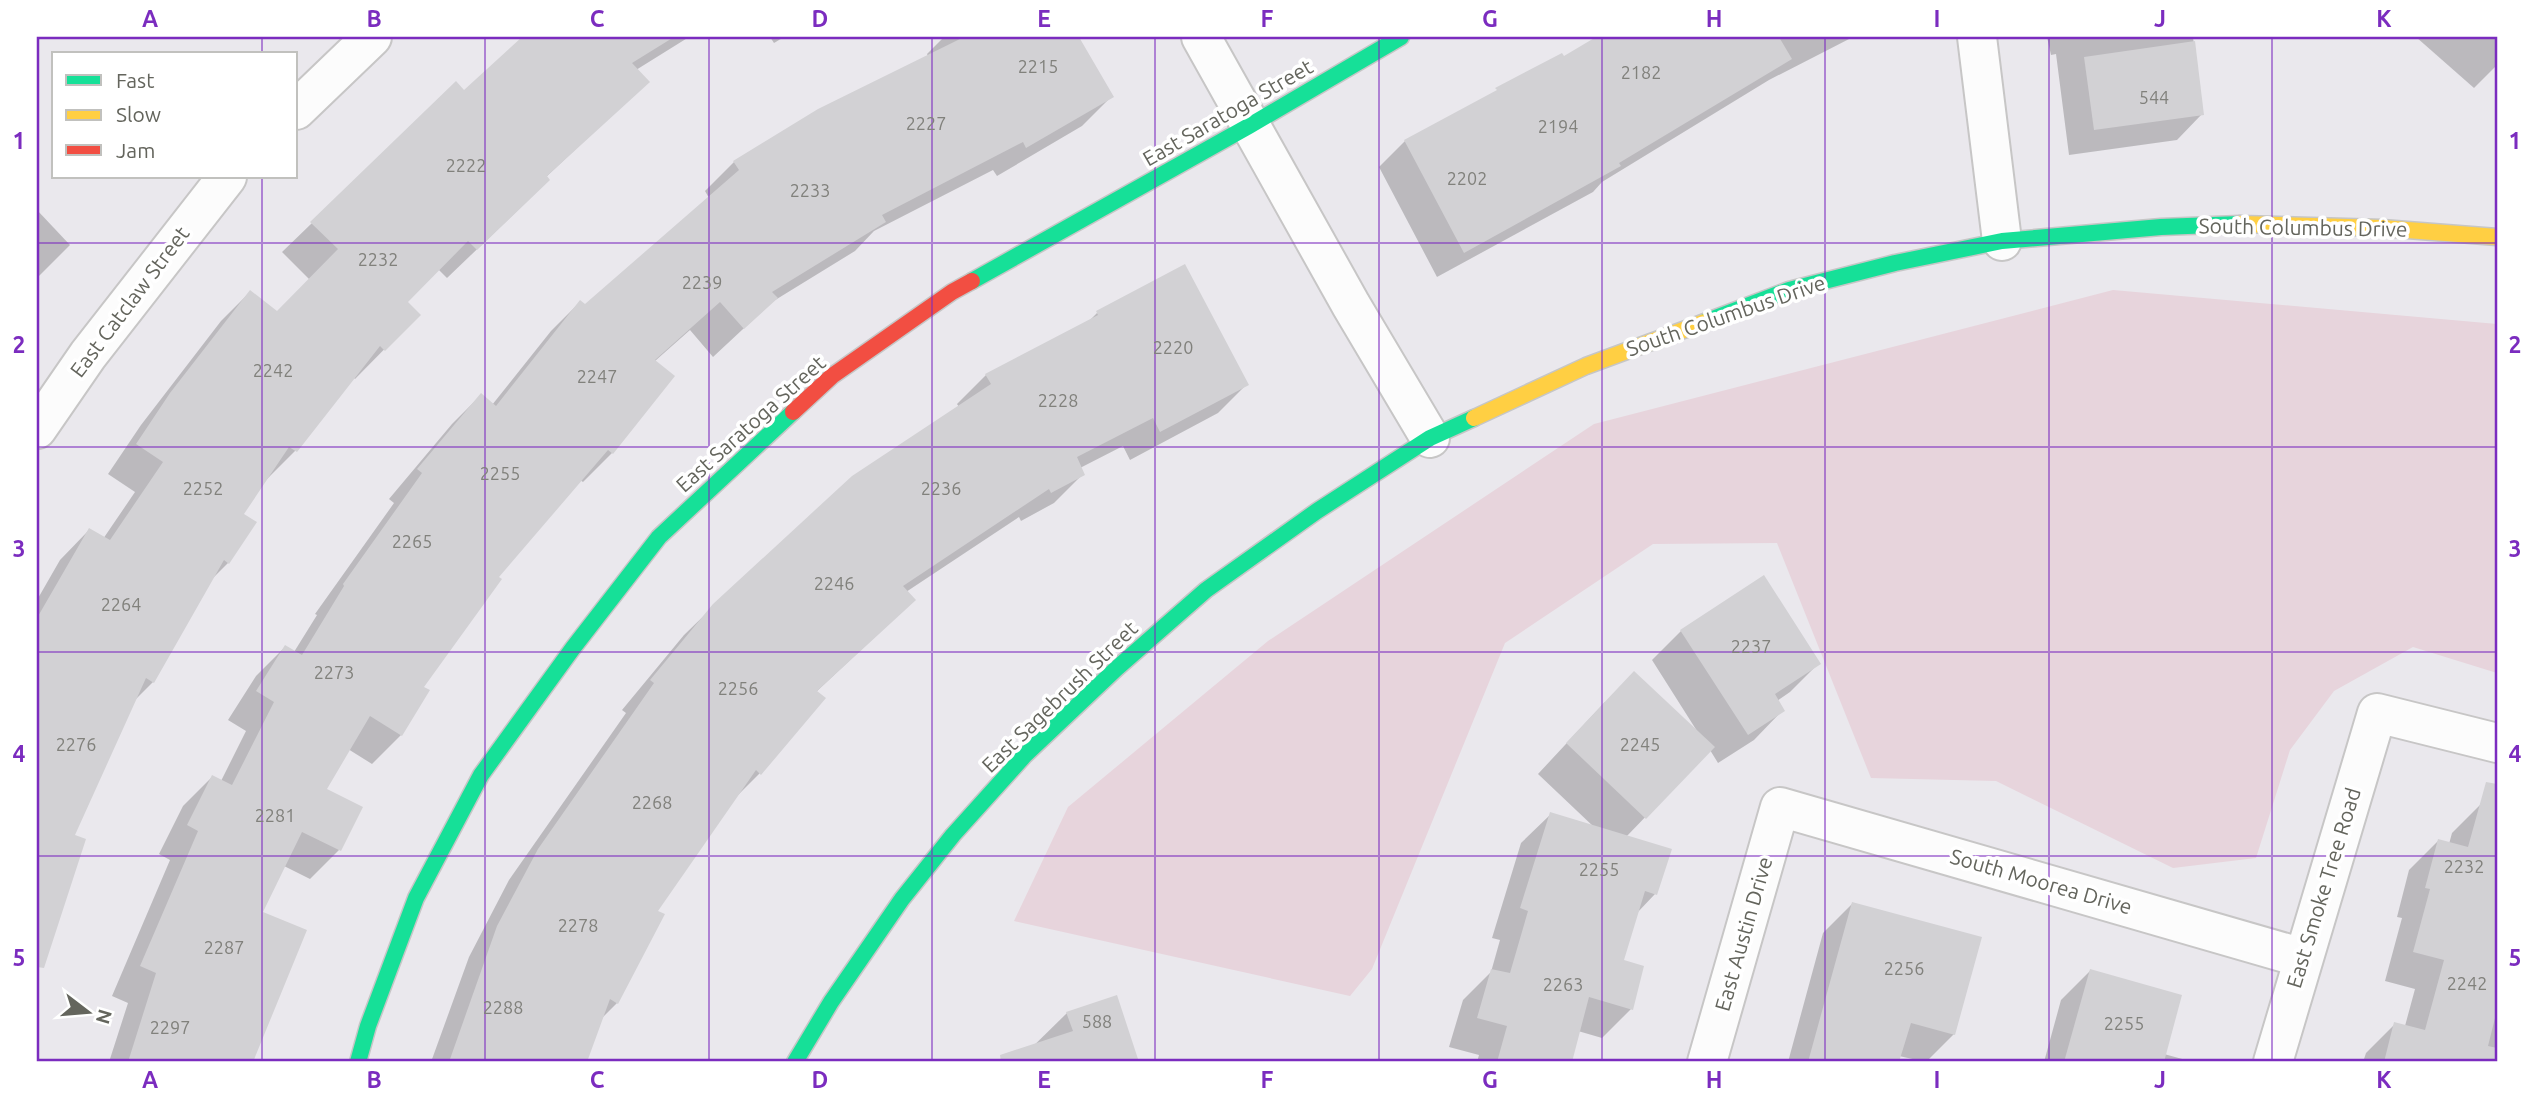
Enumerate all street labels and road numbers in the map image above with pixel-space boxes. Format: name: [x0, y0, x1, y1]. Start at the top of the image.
street label: East Saratoga Street: [1138, 54, 1317, 171]
street label: South Columbus Drive: [2198, 213, 2408, 241]
street label: East Catclaw Street: [65, 221, 194, 381]
street label: South Columbus Drive: [1623, 270, 1828, 360]
street label: East Saratoga Street: [671, 350, 830, 496]
street label: East Sagebrush Street: [977, 616, 1142, 777]
street label: East Smoke Tree Road: [2281, 785, 2365, 991]
street label: South Moorea Drive: [1948, 844, 2135, 918]
street label: East Austin Drive: [1710, 854, 1777, 1014]

